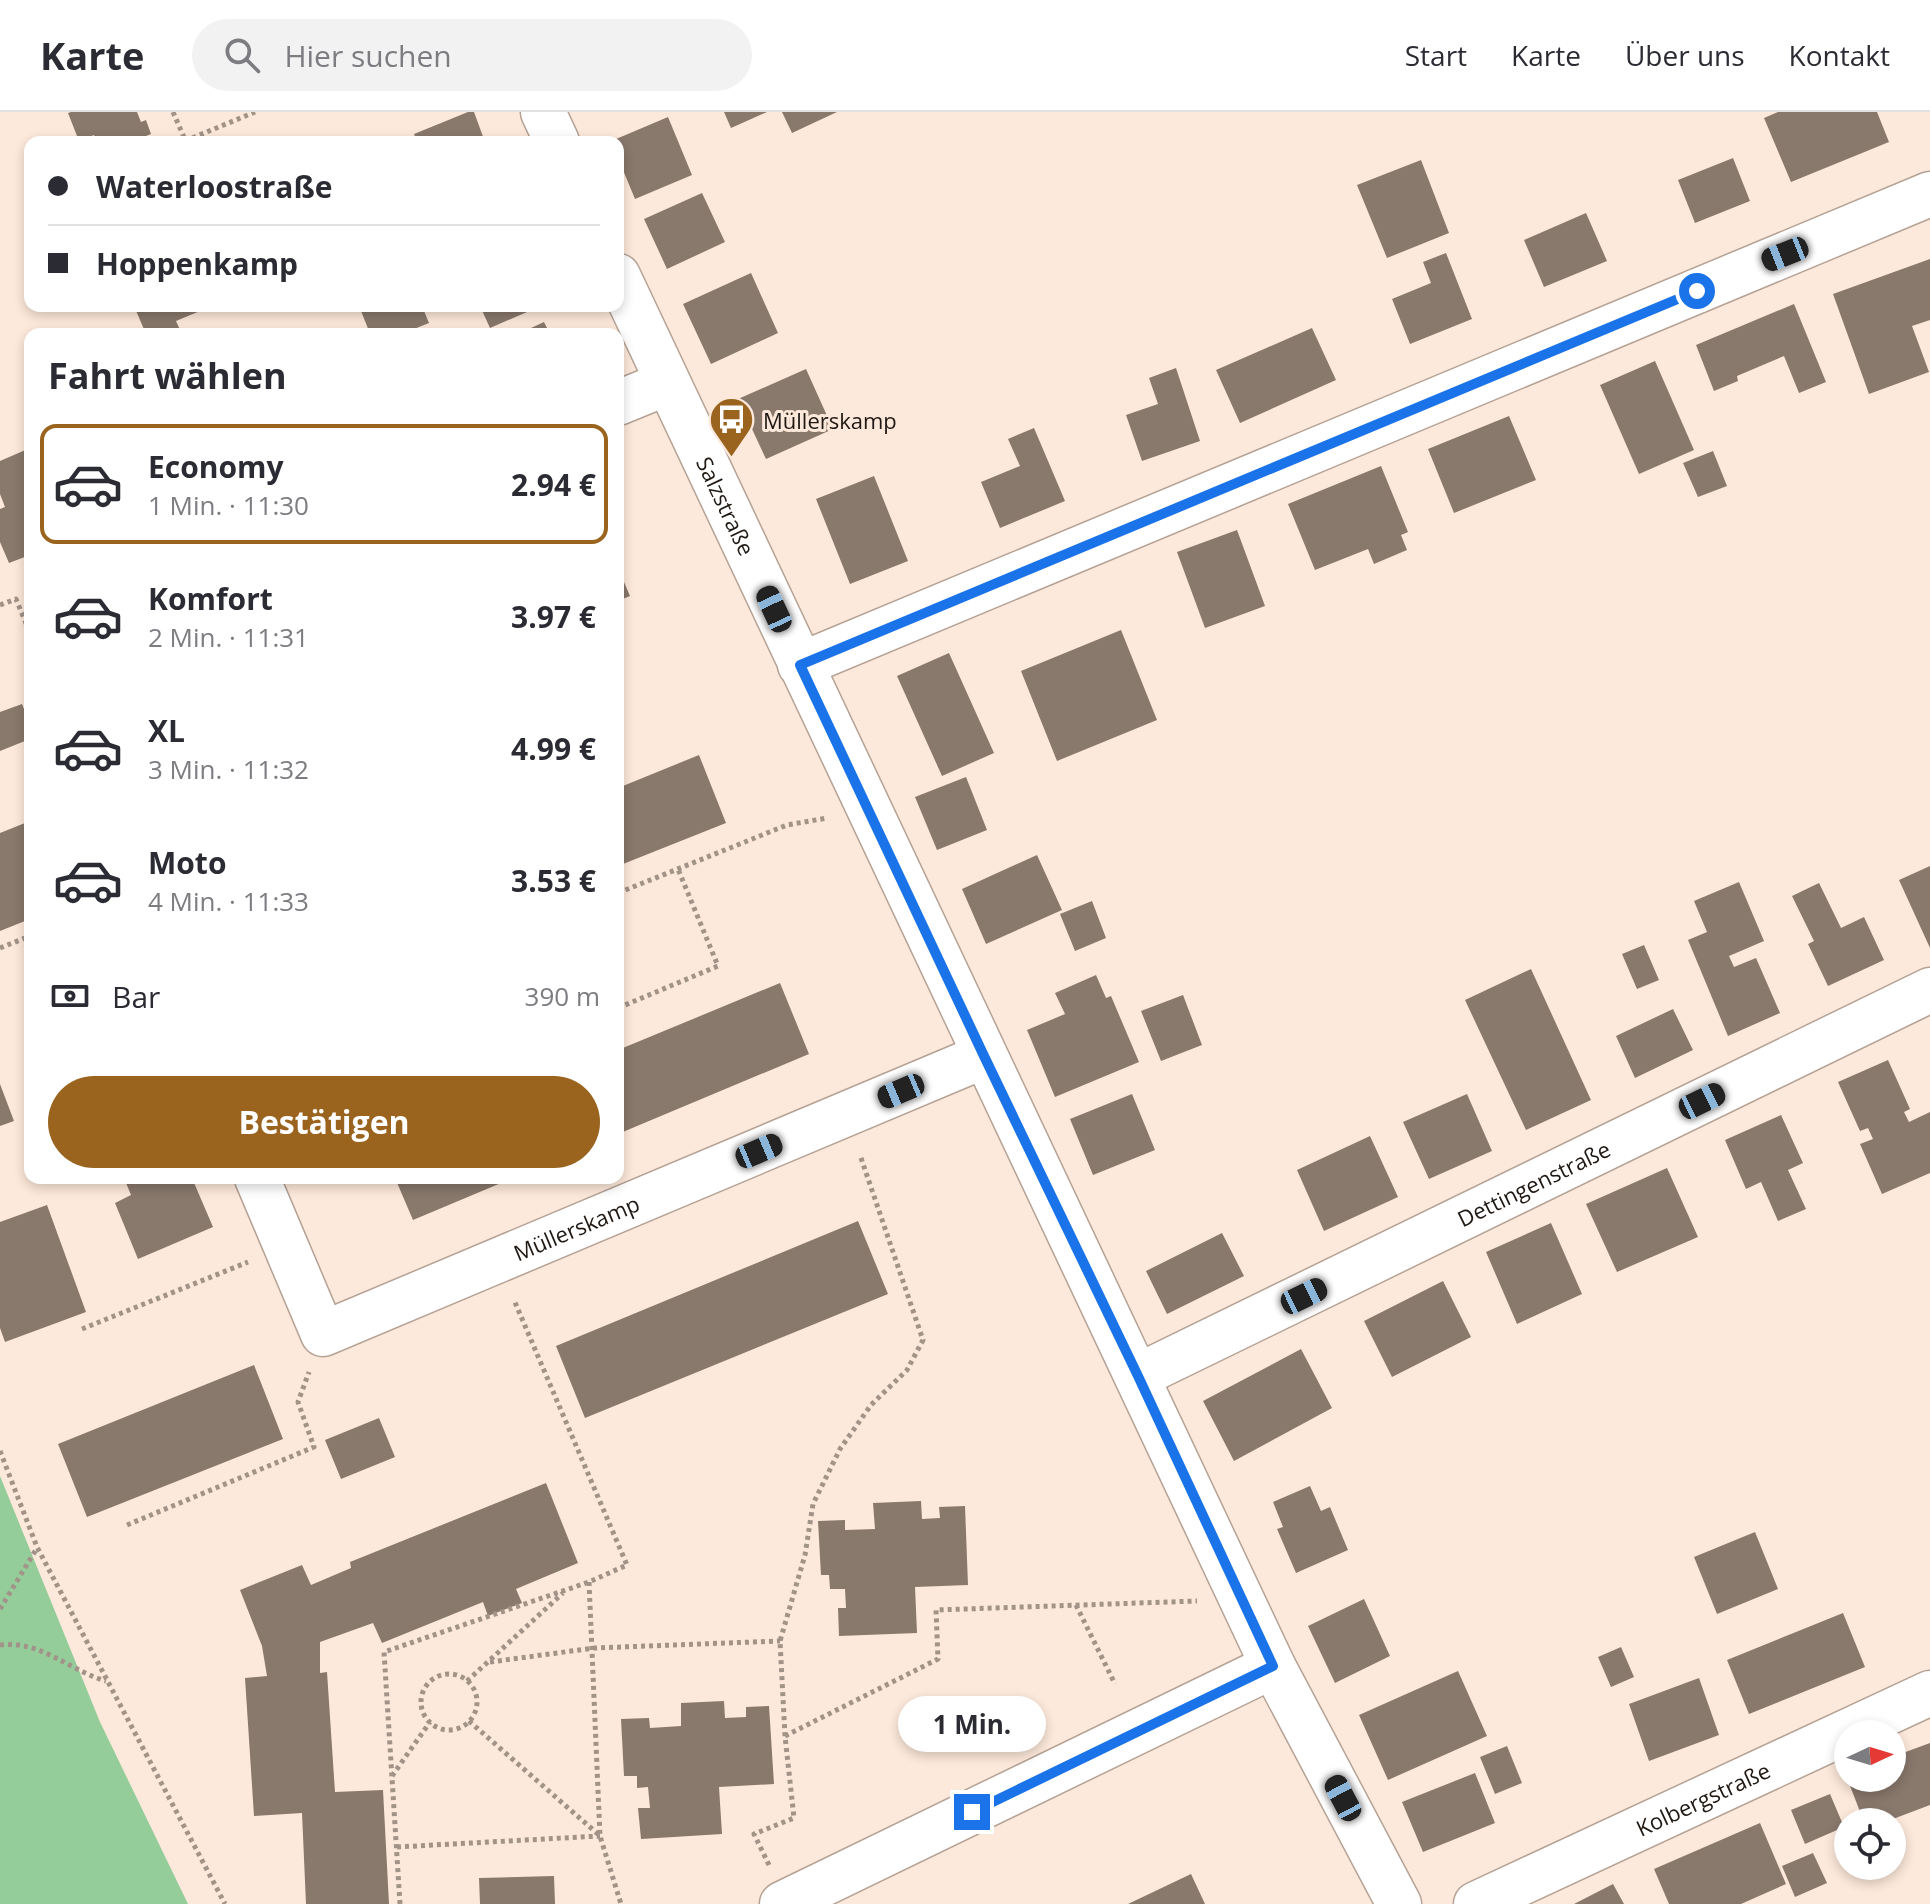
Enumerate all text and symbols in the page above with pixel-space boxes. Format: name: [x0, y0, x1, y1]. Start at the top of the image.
search box: [192, 19, 752, 91]
text: Karte: [40, 29, 144, 81]
icon: search: [220, 33, 264, 77]
text: Hier suchen: [284, 35, 452, 76]
text: Start: [1405, 36, 1467, 74]
text: Karte: [1511, 36, 1581, 74]
text: Über uns: [1625, 36, 1745, 74]
text: Kontakt: [1789, 36, 1890, 74]
text: Waterloostraße: [96, 166, 333, 207]
car: [1758, 234, 1812, 274]
text: Hoppenkamp: [96, 243, 298, 284]
route start: [1679, 273, 1715, 309]
text: Fahrt wählen: [48, 351, 287, 400]
bus stop icon: Müllerskamp: [708, 396, 756, 459]
place label: Müllerskamp: [763, 405, 897, 435]
text: Economy: [148, 446, 284, 487]
icon: car: [52, 448, 124, 520]
street label: Salzstraße: [690, 452, 762, 560]
text: 2.94 €: [511, 464, 596, 505]
text: 1 Min. · 11:30: [148, 487, 309, 523]
text: Komfort: [148, 578, 273, 619]
icon: car: [52, 580, 124, 652]
car: [753, 582, 795, 636]
text: 3.97 €: [511, 596, 596, 637]
text: 2 Min. · 11:31: [148, 619, 309, 655]
text: XL: [148, 710, 185, 751]
icon: car: [52, 712, 124, 784]
text: 4.99 €: [511, 728, 596, 769]
text: 3 Min. · 11:32: [148, 751, 309, 787]
text: Moto: [148, 842, 226, 883]
icon: car: [52, 844, 124, 916]
text: 3.53 €: [511, 860, 596, 901]
text: 4 Min. · 11:33: [148, 883, 309, 919]
icon: cash: [48, 974, 92, 1018]
text: Bar: [112, 976, 160, 1017]
text: 390 m: [525, 978, 600, 1014]
car: [874, 1071, 928, 1111]
button: Bestätigen: [48, 1076, 600, 1168]
car: [1675, 1080, 1729, 1122]
car: [732, 1131, 786, 1171]
street label: Dettingenstraße: [1452, 1133, 1615, 1233]
street label: Müllerskamp: [509, 1188, 644, 1267]
car: [1277, 1275, 1331, 1317]
callout: 1 Min.: [898, 1696, 1046, 1752]
text: 1 Min.: [933, 1706, 1011, 1742]
north arrow: [1834, 1720, 1906, 1792]
map controls: [1834, 1720, 1906, 1880]
street label: Kolbergstraße: [1631, 1755, 1775, 1843]
car: [1321, 1771, 1365, 1825]
route end: [954, 1794, 990, 1830]
button: locate: [1834, 1808, 1906, 1880]

